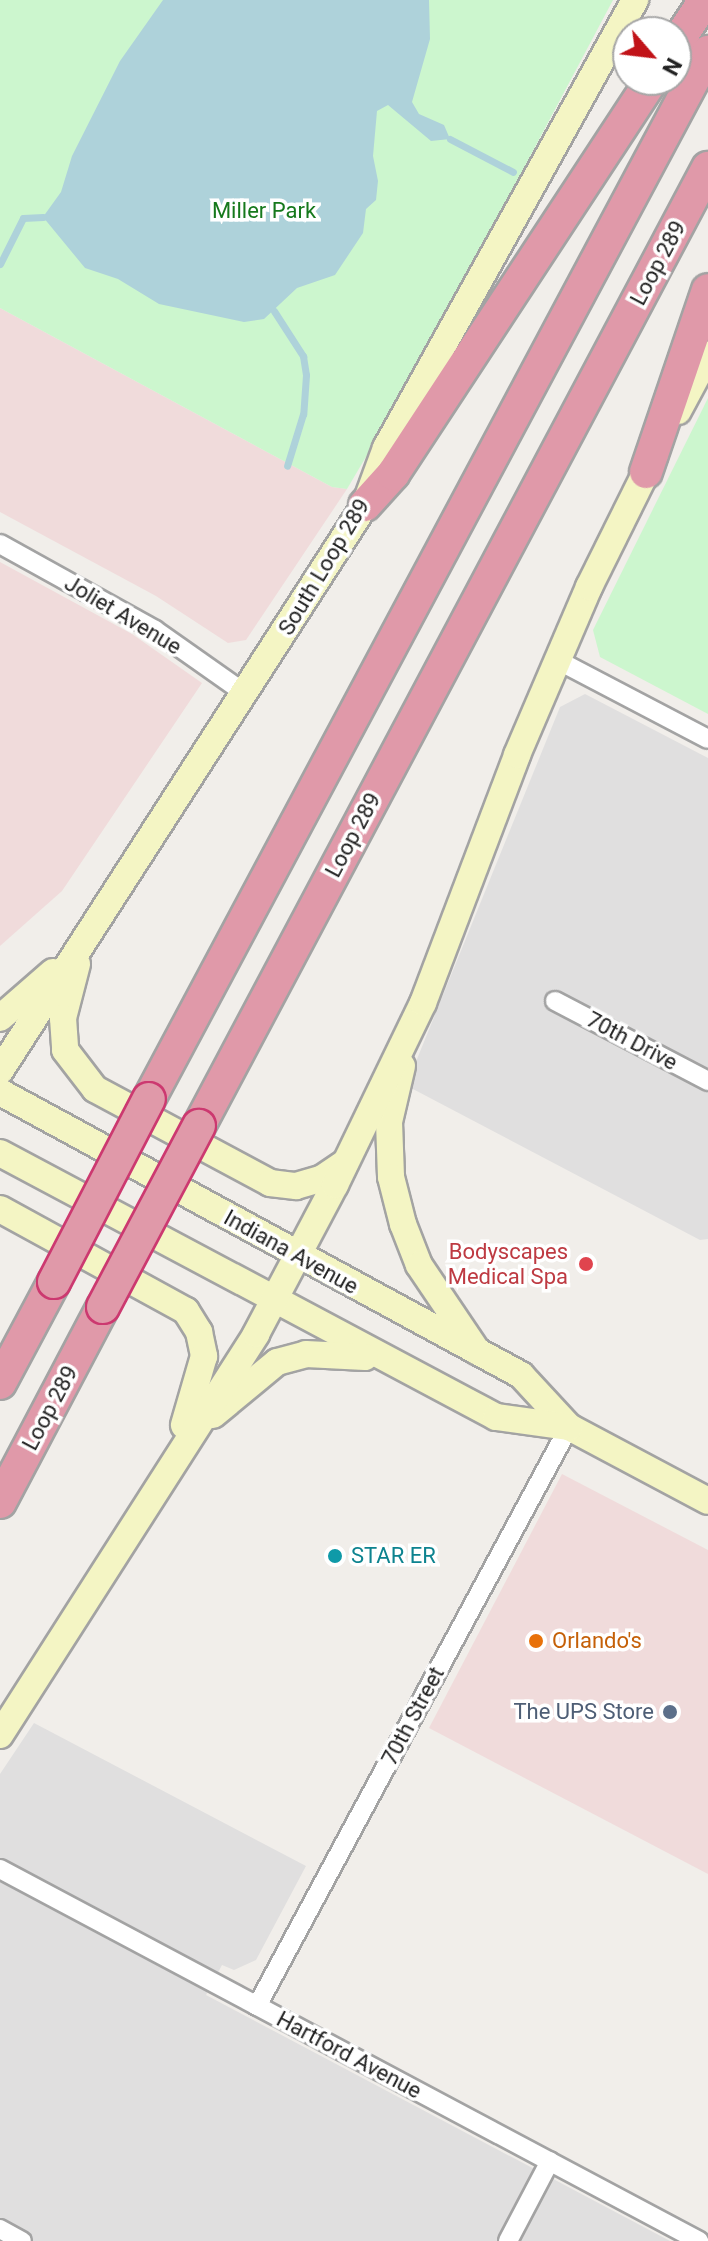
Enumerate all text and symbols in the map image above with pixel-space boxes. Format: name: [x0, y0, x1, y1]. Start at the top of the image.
north arrow: [612, 16, 692, 96]
text: N: [657, 54, 687, 79]
park label: Miller Park: [212, 198, 316, 224]
street label: Loop 289: [625, 216, 691, 310]
street label: South Loop 289: [273, 494, 375, 640]
street label: Joliet Avenue: [60, 570, 186, 660]
street label: Loop 289: [320, 788, 386, 882]
street label: 70th Drive: [582, 1006, 682, 1076]
street label: Indiana Avenue: [219, 1204, 363, 1300]
place label: Bodyscapes Medical Spa: [448, 1238, 568, 1290]
marker: Bodyscapes Medical Spa: [575, 1253, 597, 1275]
street label: Loop 289: [17, 1361, 83, 1455]
place label: STAR ER: [351, 1543, 436, 1569]
marker: STAR ER: [326, 1547, 344, 1565]
place label: Orlando's: [552, 1628, 642, 1654]
marker: Orlando's: [527, 1632, 545, 1650]
street label: 70th Street: [376, 1662, 450, 1770]
place label: The UPS Store: [513, 1699, 654, 1725]
marker: The UPS Store: [661, 1703, 679, 1721]
street label: Hartford Avenue: [272, 2006, 426, 2104]

